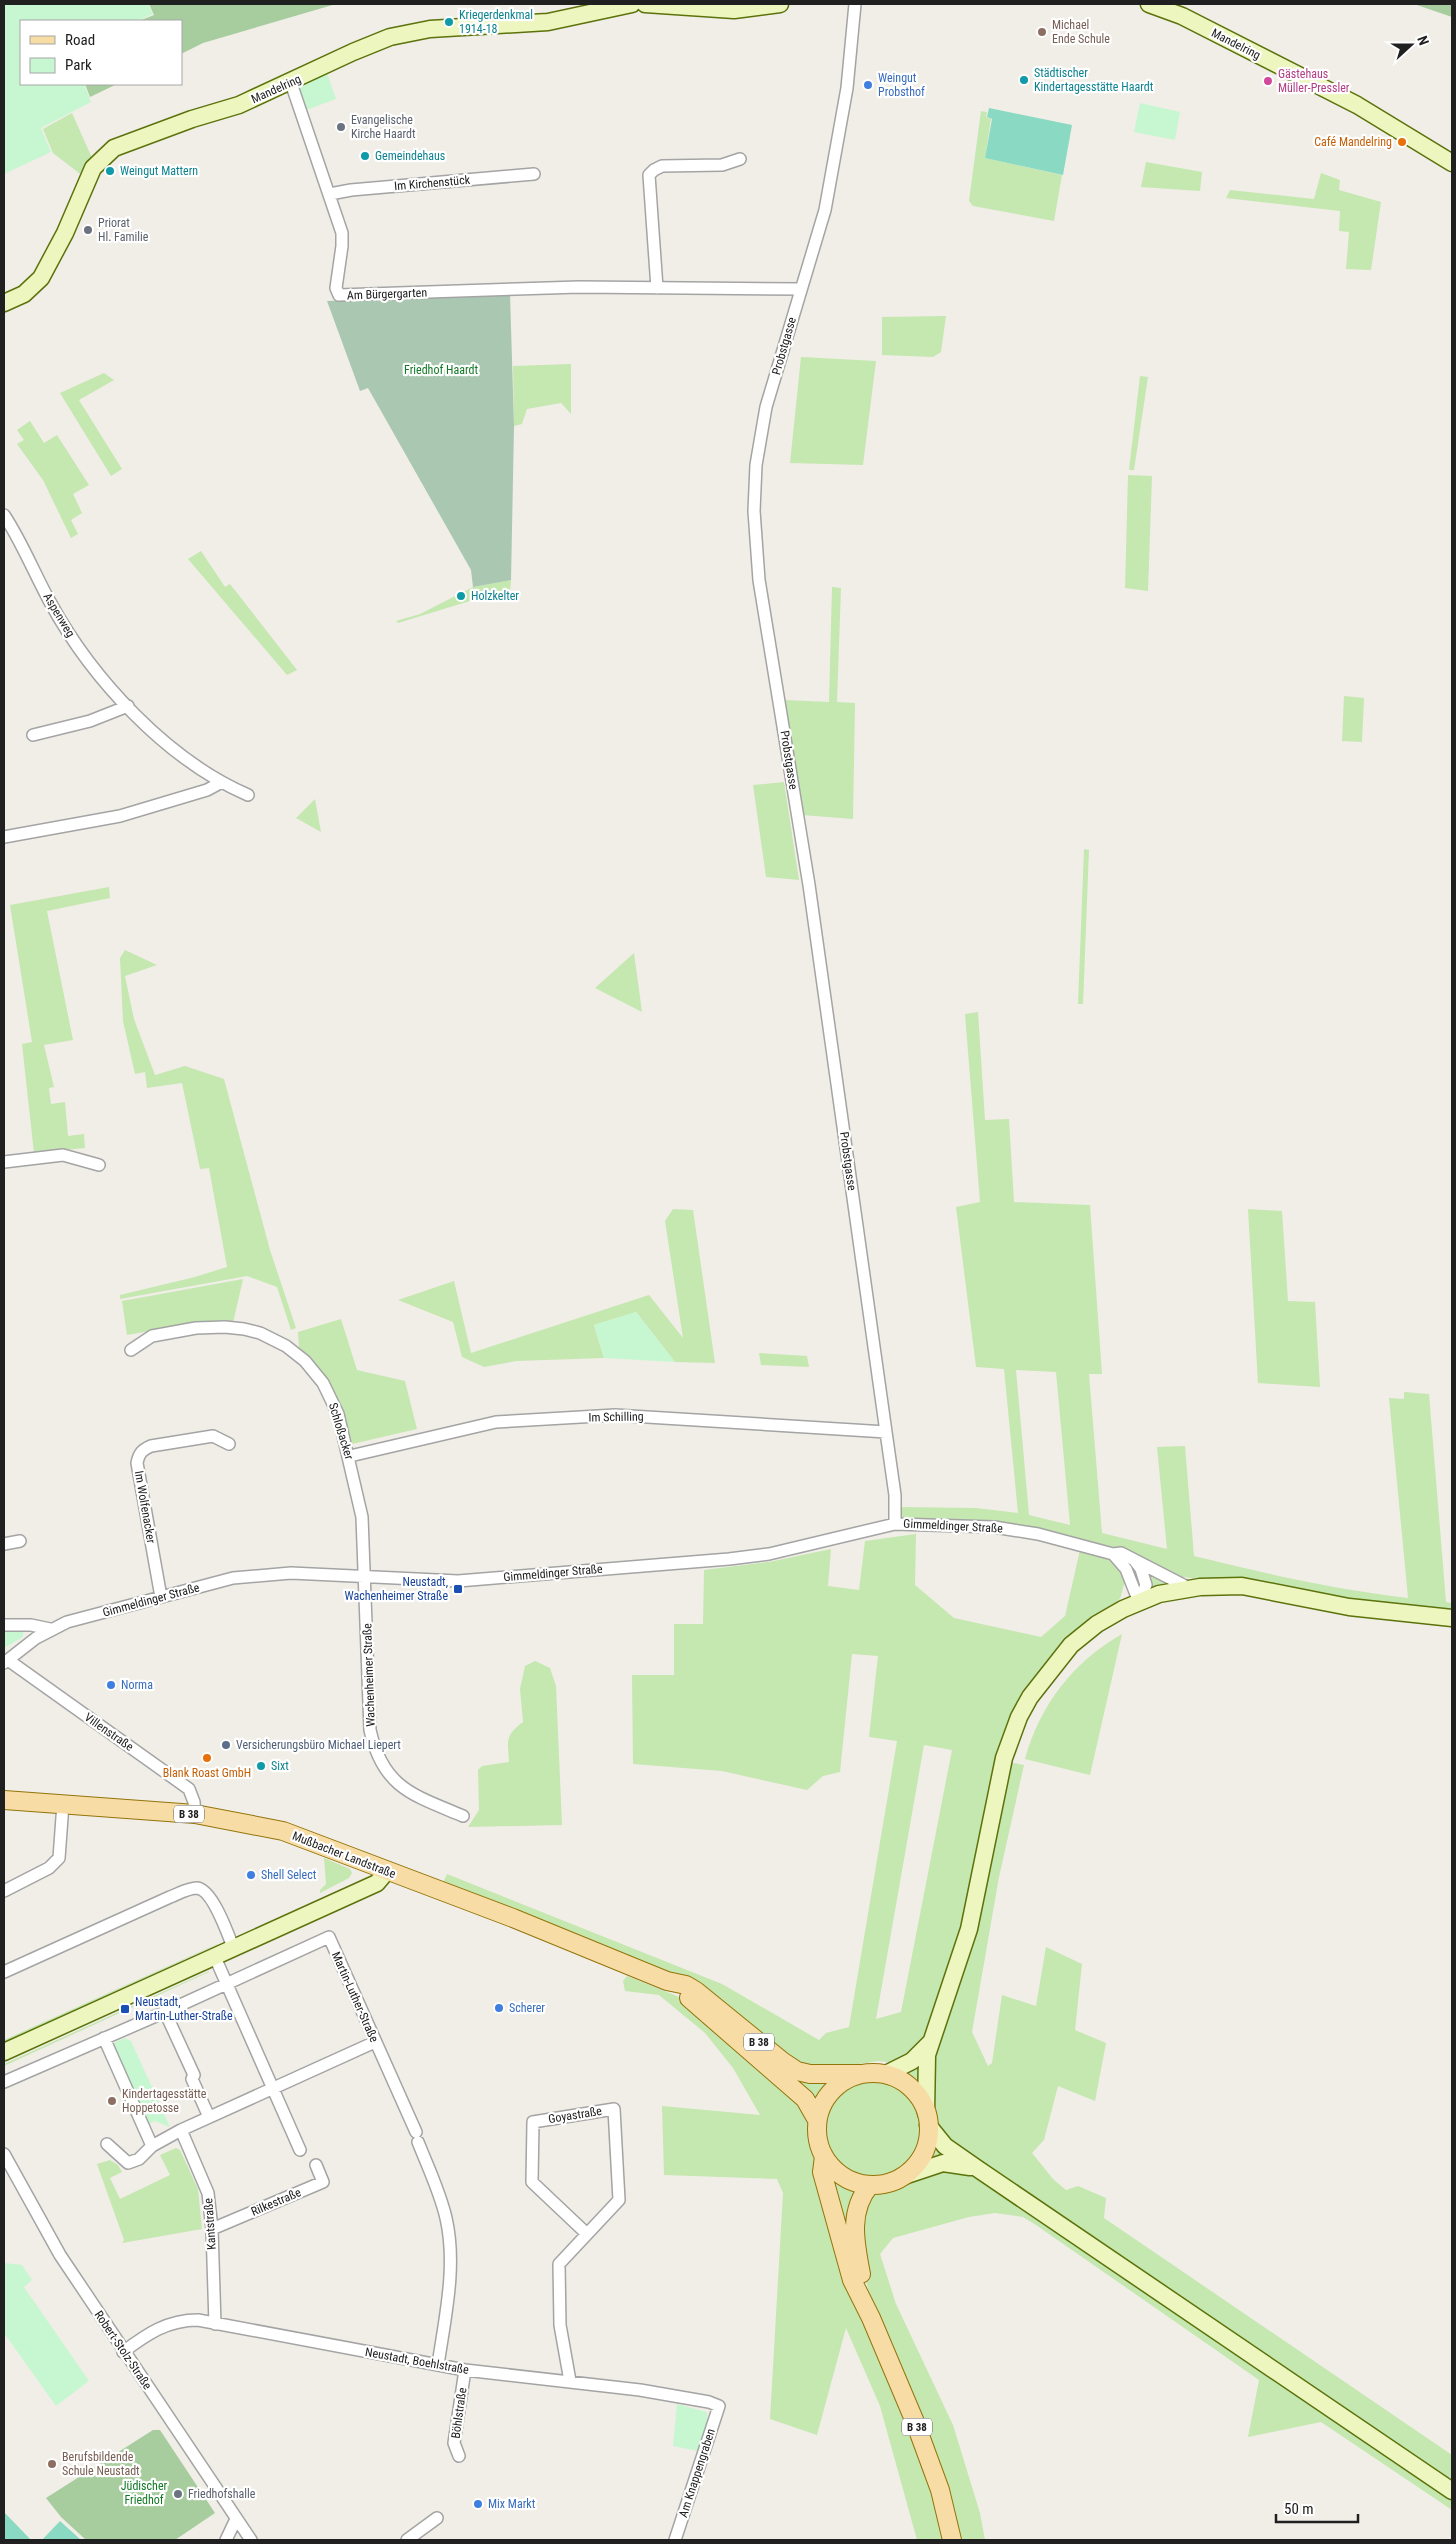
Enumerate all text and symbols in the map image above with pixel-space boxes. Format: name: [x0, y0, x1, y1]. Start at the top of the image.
place label: Kriegerdenkmal 1914-18: [459, 8, 533, 36]
marker: Kriegerdenkmal 1914-18: [443, 16, 455, 28]
place label: Michael Ende Schule: [1052, 18, 1110, 46]
legend: [20, 20, 182, 85]
north arrow: [1386, 20, 1436, 70]
marker: Michael Ende Schule: [1036, 26, 1048, 38]
street label: Mandelring: [1209, 26, 1263, 62]
text: Road: [65, 31, 95, 49]
text: N: [1414, 33, 1432, 47]
text: Park: [65, 56, 92, 74]
place label: Städtischer Kindertagesstätte Haardt: [1034, 66, 1154, 94]
place label: Gästehaus Müller-Pressler: [1278, 67, 1350, 95]
place label: Weingut Probsthof: [878, 71, 925, 99]
street label: Mandelring: [249, 72, 303, 106]
marker: Städtischer Kindertagesstätte Haardt: [1018, 74, 1030, 86]
marker: Gästehaus Müller-Pressler: [1262, 75, 1274, 87]
marker: Weingut Probsthof: [862, 79, 874, 91]
place label: Evangelische Kirche Haardt: [351, 113, 416, 141]
marker: Evangelische Kirche Haardt: [335, 121, 347, 133]
place label: Café Mandelring: [1314, 135, 1392, 149]
marker: Café Mandelring: [1396, 136, 1408, 148]
place label: Gemeindehaus: [375, 149, 445, 163]
marker: Gemeindehaus: [359, 150, 371, 162]
place label: Weingut Mattern: [120, 164, 198, 178]
marker: Weingut Mattern: [104, 165, 116, 177]
street label: Im Kirchenstück: [393, 173, 471, 193]
place label: Priorat Hl. Familie: [98, 216, 149, 244]
marker: Priorat Hl. Familie: [82, 224, 94, 236]
street label: Am Bürgergarten: [347, 286, 428, 302]
street label: Probstgasse: [769, 315, 799, 376]
park label: Friedhof Haardt: [404, 363, 478, 377]
place label: Holzkelter: [471, 589, 519, 603]
street label: Aspenweg: [40, 590, 78, 640]
marker: Holzkelter: [455, 590, 467, 602]
street label: Probstgasse: [777, 730, 801, 791]
street label: Probstgasse: [837, 1131, 859, 1192]
street label: Schloßacker: [326, 1401, 356, 1461]
street label: Im Schilling: [588, 1410, 644, 1424]
street label: Im Wolfenacker: [132, 1470, 158, 1545]
street label: Gimmeldinger Straße: [903, 1516, 1003, 1536]
street label: Gimmeldinger Straße: [503, 1562, 604, 1584]
place label: Neustadt, Wachenheimer Straße: [344, 1575, 448, 1603]
street label: Gimmeldinger Straße: [101, 1580, 201, 1620]
marker: Neustadt, Wachenheimer Straße: [452, 1583, 464, 1595]
street label: Wachenheimer Straße: [360, 1623, 378, 1727]
place label: Norma: [121, 1678, 153, 1692]
marker: Norma: [105, 1679, 117, 1691]
street label: Villenstraße: [82, 1710, 136, 1754]
place label: Versicherungsbüro Michael Liepert: [236, 1738, 401, 1752]
marker: Versicherungsbüro Michael Liepert: [220, 1739, 232, 1751]
marker: Blank Roast GmbH: [201, 1752, 213, 1764]
place label: Sixt: [271, 1759, 289, 1773]
marker: Sixt: [255, 1760, 267, 1772]
place label: Blank Roast GmbH: [163, 1766, 251, 1780]
road number: B 38: [174, 1806, 204, 1822]
street label: Mußbacher Landstraße: [290, 1829, 398, 1881]
place label: Shell Select: [261, 1868, 317, 1882]
marker: Shell Select: [245, 1869, 257, 1881]
street label: Martin-Luther-Straße: [329, 1950, 381, 2045]
place label: Neustadt, Martin-Luther-Straße: [135, 1995, 233, 2023]
place label: Scherer: [509, 2001, 545, 2015]
marker: Scherer: [493, 2002, 505, 2014]
marker: Neustadt, Martin-Luther-Straße: [119, 2003, 131, 2015]
road number: B 38: [744, 2034, 774, 2050]
place label: Kindertagesstätte Hoppetosse: [122, 2087, 207, 2115]
marker: Kindertagesstätte Hoppetosse: [106, 2095, 118, 2107]
street label: Goyastraße: [547, 2104, 603, 2126]
street label: Rilkestraße: [249, 2185, 303, 2219]
street label: Kantstraße: [201, 2197, 219, 2250]
street label: Robert-Stolz-Straße: [91, 2308, 155, 2392]
street label: Neustadt, Boehlstraße: [364, 2345, 470, 2377]
street label: Böhlstraße: [449, 2386, 470, 2439]
road number: B 38: [902, 2418, 932, 2436]
street label: Am Knappengraben: [676, 2427, 718, 2519]
place label: Berufsbildende Schule Neustadt: [62, 2450, 140, 2478]
marker: Berufsbildende Schule Neustadt: [46, 2458, 58, 2470]
park label: Jüdischer Friedhof: [121, 2479, 168, 2507]
place label: Friedhofshalle: [188, 2487, 256, 2501]
marker: Friedhofshalle: [172, 2488, 184, 2500]
scale bar: [1276, 2492, 1358, 2524]
place label: Mix Markt: [488, 2497, 536, 2511]
marker: Mix Markt: [472, 2498, 484, 2510]
text: 50 m: [1284, 2500, 1314, 2518]

